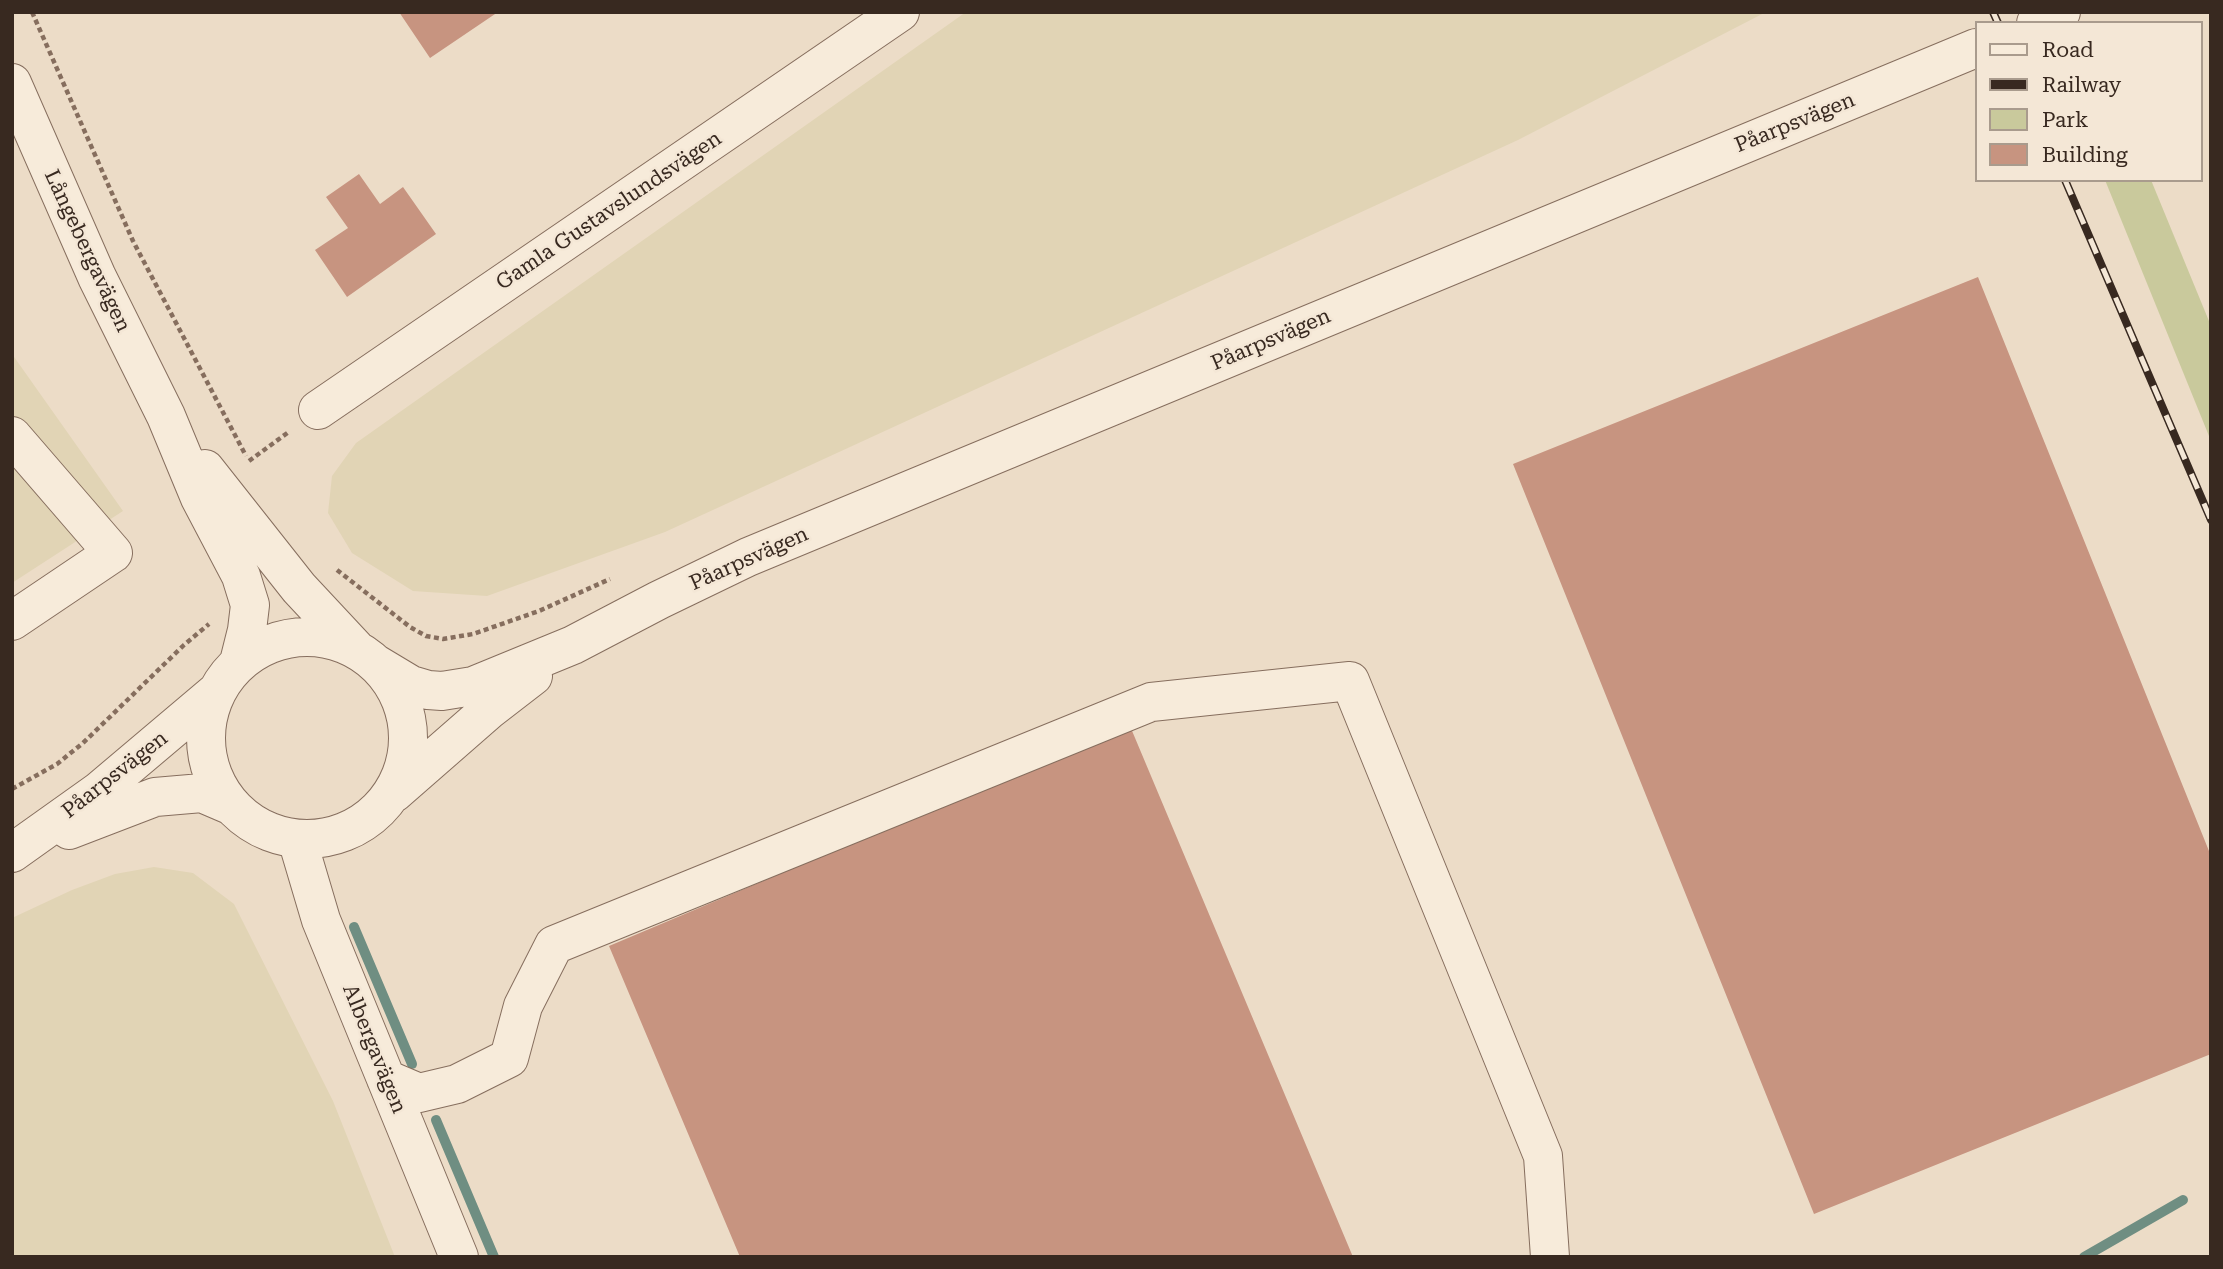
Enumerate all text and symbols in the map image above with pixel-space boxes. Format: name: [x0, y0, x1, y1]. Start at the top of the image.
legend: [1974, 21, 2202, 182]
text: Road: [2042, 38, 2094, 62]
text: Railway: [2042, 73, 2121, 97]
street label: Påarpsvägen: [1731, 87, 1859, 159]
text: Park: [2042, 108, 2088, 132]
street label: Gamla Gustavslundsvägen: [491, 126, 727, 296]
text: Building: [2042, 143, 2128, 167]
street label: Långebergavägen: [38, 166, 136, 336]
street label: Påarpsvägen: [1208, 304, 1334, 376]
street label: Påarpsvägen: [686, 522, 812, 596]
street label: Påarpsvägen: [57, 726, 173, 824]
street label: Albergavägen: [337, 981, 411, 1117]

